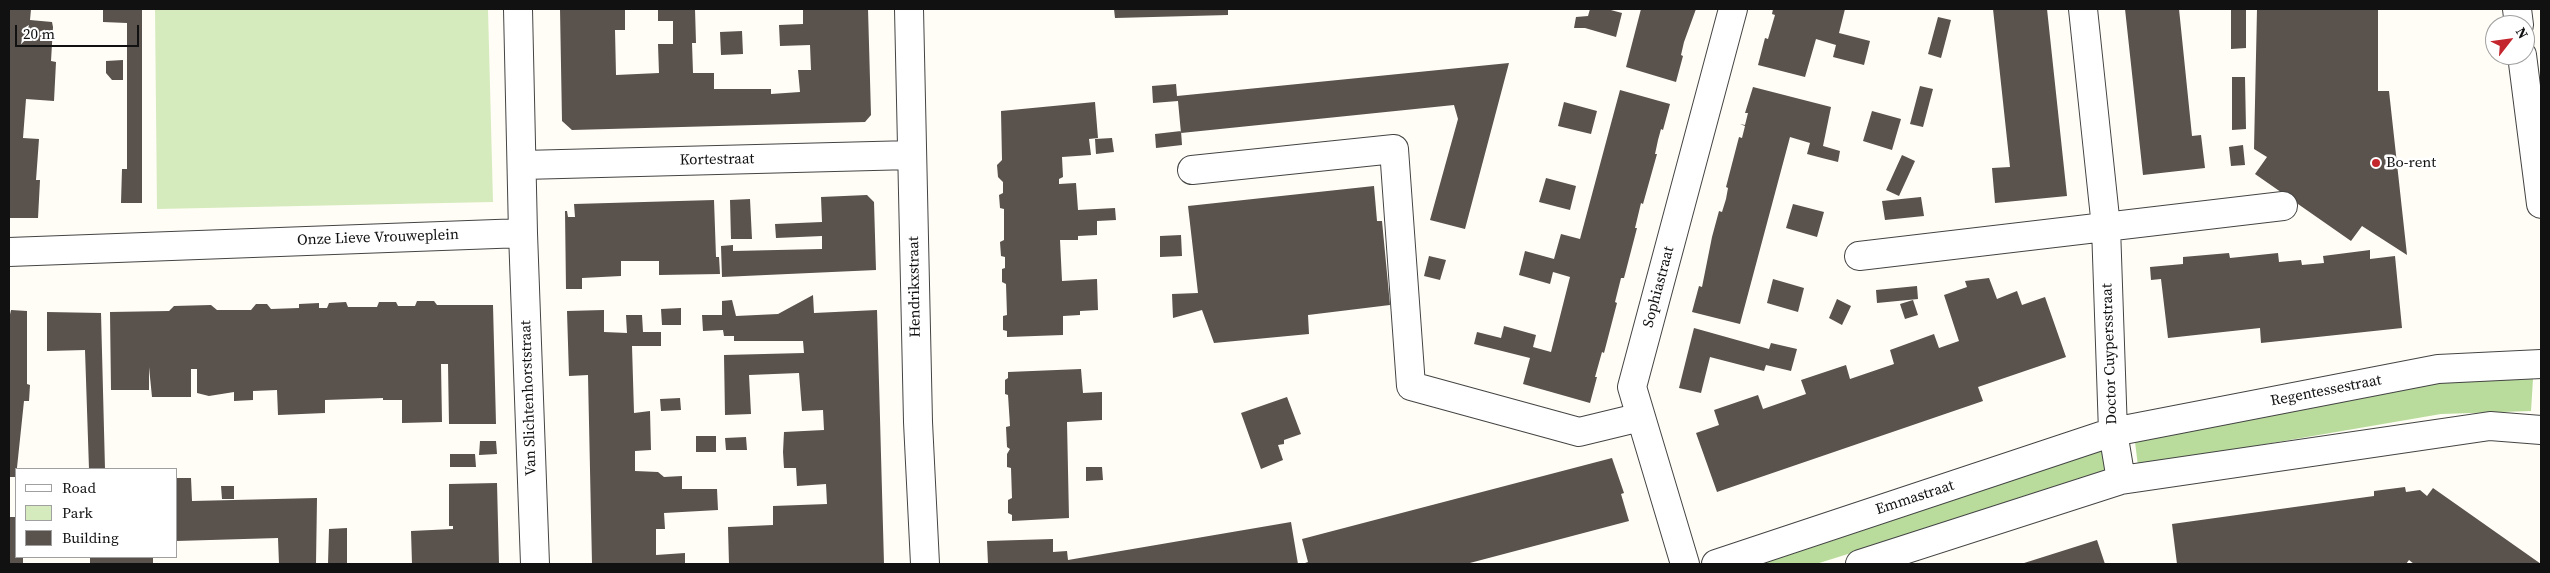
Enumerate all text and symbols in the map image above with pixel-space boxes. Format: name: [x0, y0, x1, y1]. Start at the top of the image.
scale bar: [18, 15, 141, 47]
north arrow: [2485, 15, 2535, 65]
text: 20 m: [23, 23, 55, 44]
text: N: [2511, 24, 2533, 42]
street label: Kortestraat: [679, 150, 755, 170]
place label: Bo-rent: [2386, 154, 2436, 172]
marker: Bo-rent: [2370, 157, 2382, 169]
street label: Onze Lieve Vrouweplein: [297, 226, 459, 250]
street label: Hendrikxstraat: [905, 236, 925, 338]
street label: Sophiastraat: [1640, 244, 1678, 330]
street label: Doctor Cuypersstraat: [2099, 283, 2121, 425]
street label: Van Slichtenhorststraat: [517, 320, 541, 476]
street label: Regentessestraat: [2269, 371, 2383, 411]
legend: [15, 468, 178, 558]
text: Road: [62, 477, 96, 498]
street label: Emmastraat: [1874, 477, 1956, 519]
text: Park: [62, 502, 93, 523]
text: Building: [62, 527, 119, 548]

